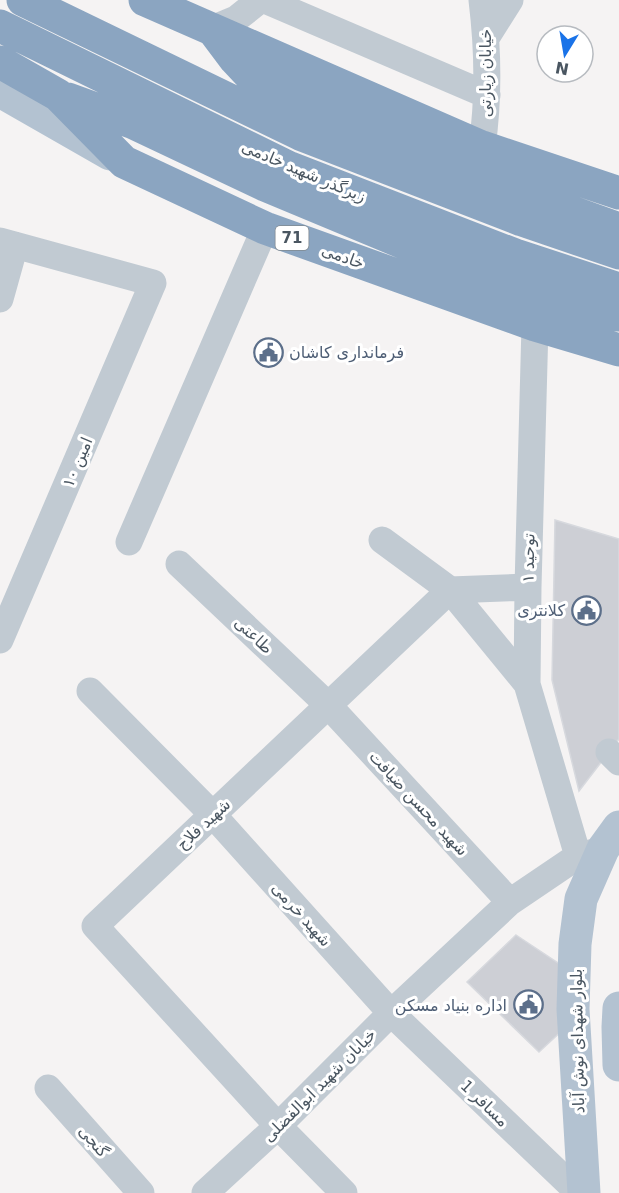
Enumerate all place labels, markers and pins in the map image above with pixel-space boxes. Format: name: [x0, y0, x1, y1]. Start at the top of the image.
public building icon: فرمانداری کاشان: [252, 336, 284, 368]
place label: فرمانداری کاشان: [289, 343, 404, 363]
public building icon: کلانتری: [570, 594, 602, 626]
place label: کلانتری: [517, 601, 565, 621]
public building icon: اداره بنیاد مسکن: [512, 989, 544, 1021]
place label: اداره بنیاد مسکن: [395, 996, 507, 1016]

